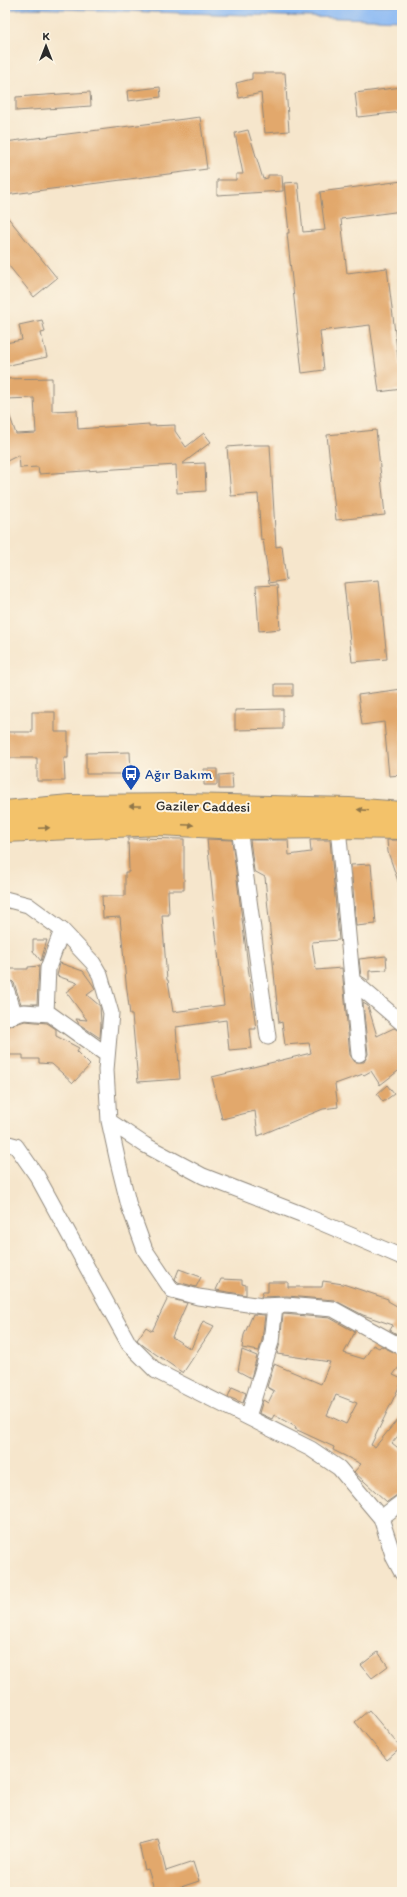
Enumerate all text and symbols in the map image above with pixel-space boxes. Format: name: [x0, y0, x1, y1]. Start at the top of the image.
north arrow: [26, 26, 66, 66]
text: K: [42, 30, 50, 43]
bus stop icon: Ağır Bakım: [120, 763, 142, 791]
place label: Ağır Bakım: [145, 766, 212, 783]
street label: Gaziler Caddesi: [156, 797, 250, 816]
one-way arrow: [128, 803, 141, 809]
one-way arrow: [357, 807, 369, 814]
one-way arrow: [182, 822, 194, 829]
one-way arrow: [38, 825, 51, 831]

